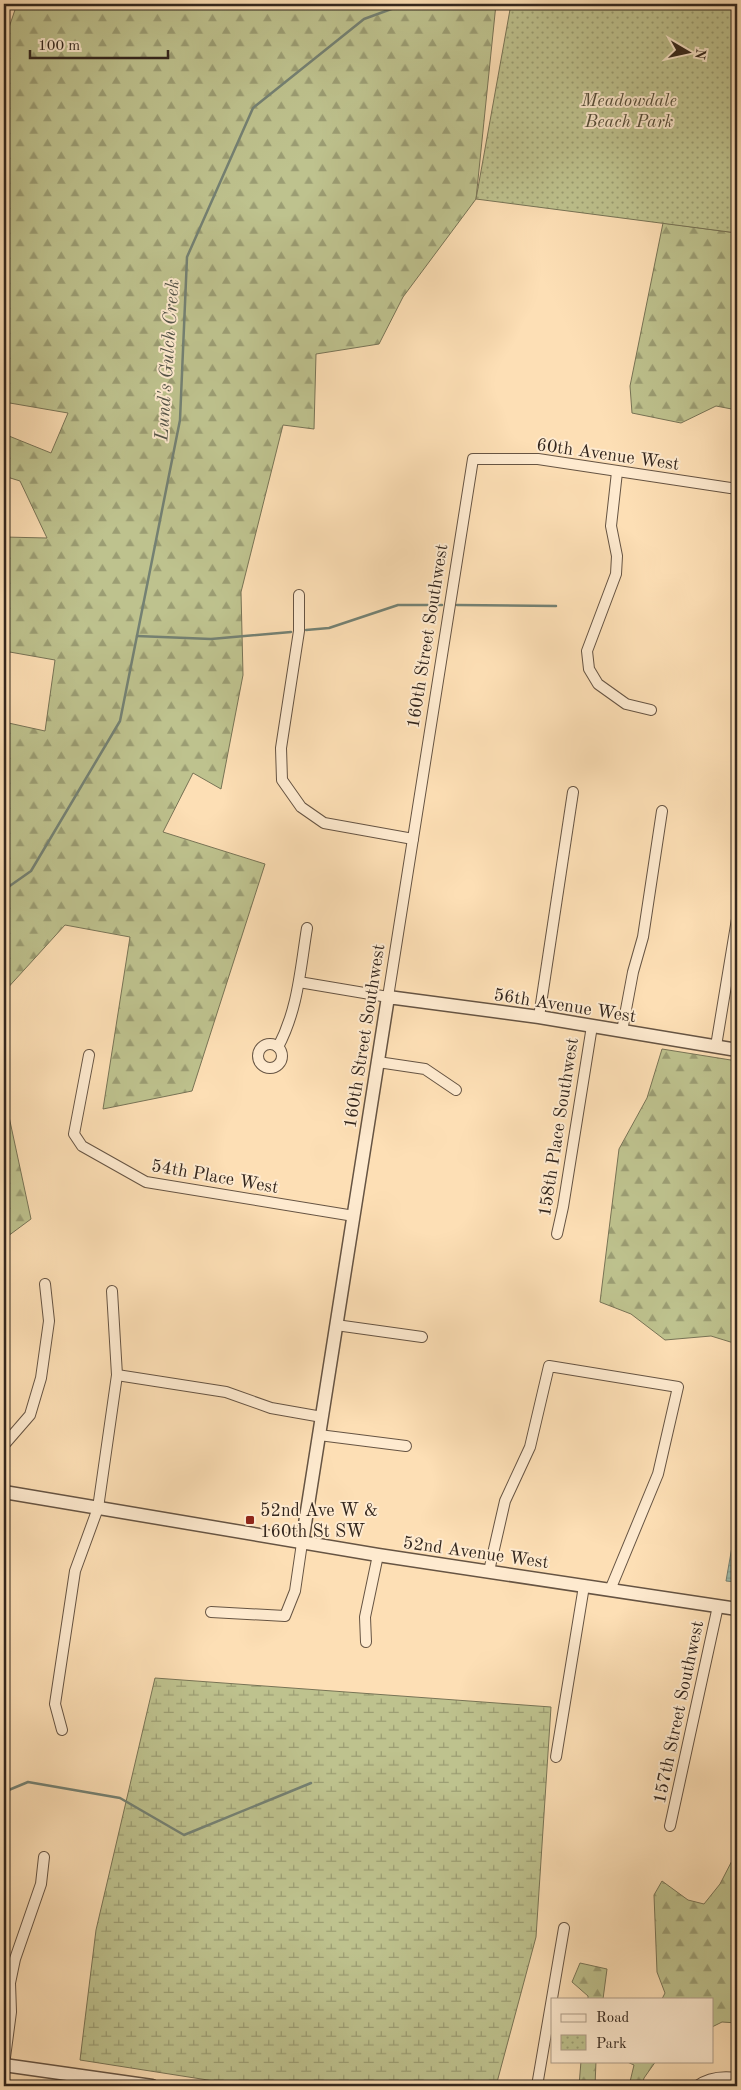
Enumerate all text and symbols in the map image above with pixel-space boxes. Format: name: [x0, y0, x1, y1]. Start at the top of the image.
scale bar: [30, 28, 168, 60]
north arrow: [664, 28, 714, 78]
text: 100 m: [38, 39, 80, 54]
text: N: [692, 47, 708, 61]
park label: Meadowdale Beach Park: [580, 92, 677, 131]
water label: Lund's Gulch Creek: [153, 279, 184, 443]
street label: 60th Avenue West: [535, 436, 680, 474]
street label: 160th Street Southwest: [405, 543, 451, 730]
street label: 160th Street Southwest: [342, 943, 388, 1130]
street label: 56th Avenue West: [492, 986, 637, 1026]
street label: 158th Place Southwest: [536, 1036, 582, 1218]
street label: 54th Place West: [150, 1157, 280, 1197]
place label: 52nd Ave W & 160th St SW: [260, 1502, 378, 1541]
marker: 52nd Ave W & 160th St SW: [244, 1514, 256, 1526]
street label: 52nd Avenue West: [402, 1534, 550, 1572]
street label: 157th Street Southwest: [651, 1619, 707, 1805]
legend: [551, 1998, 714, 2062]
text: Road: [596, 2011, 630, 2026]
text: Park: [596, 2037, 627, 2052]

